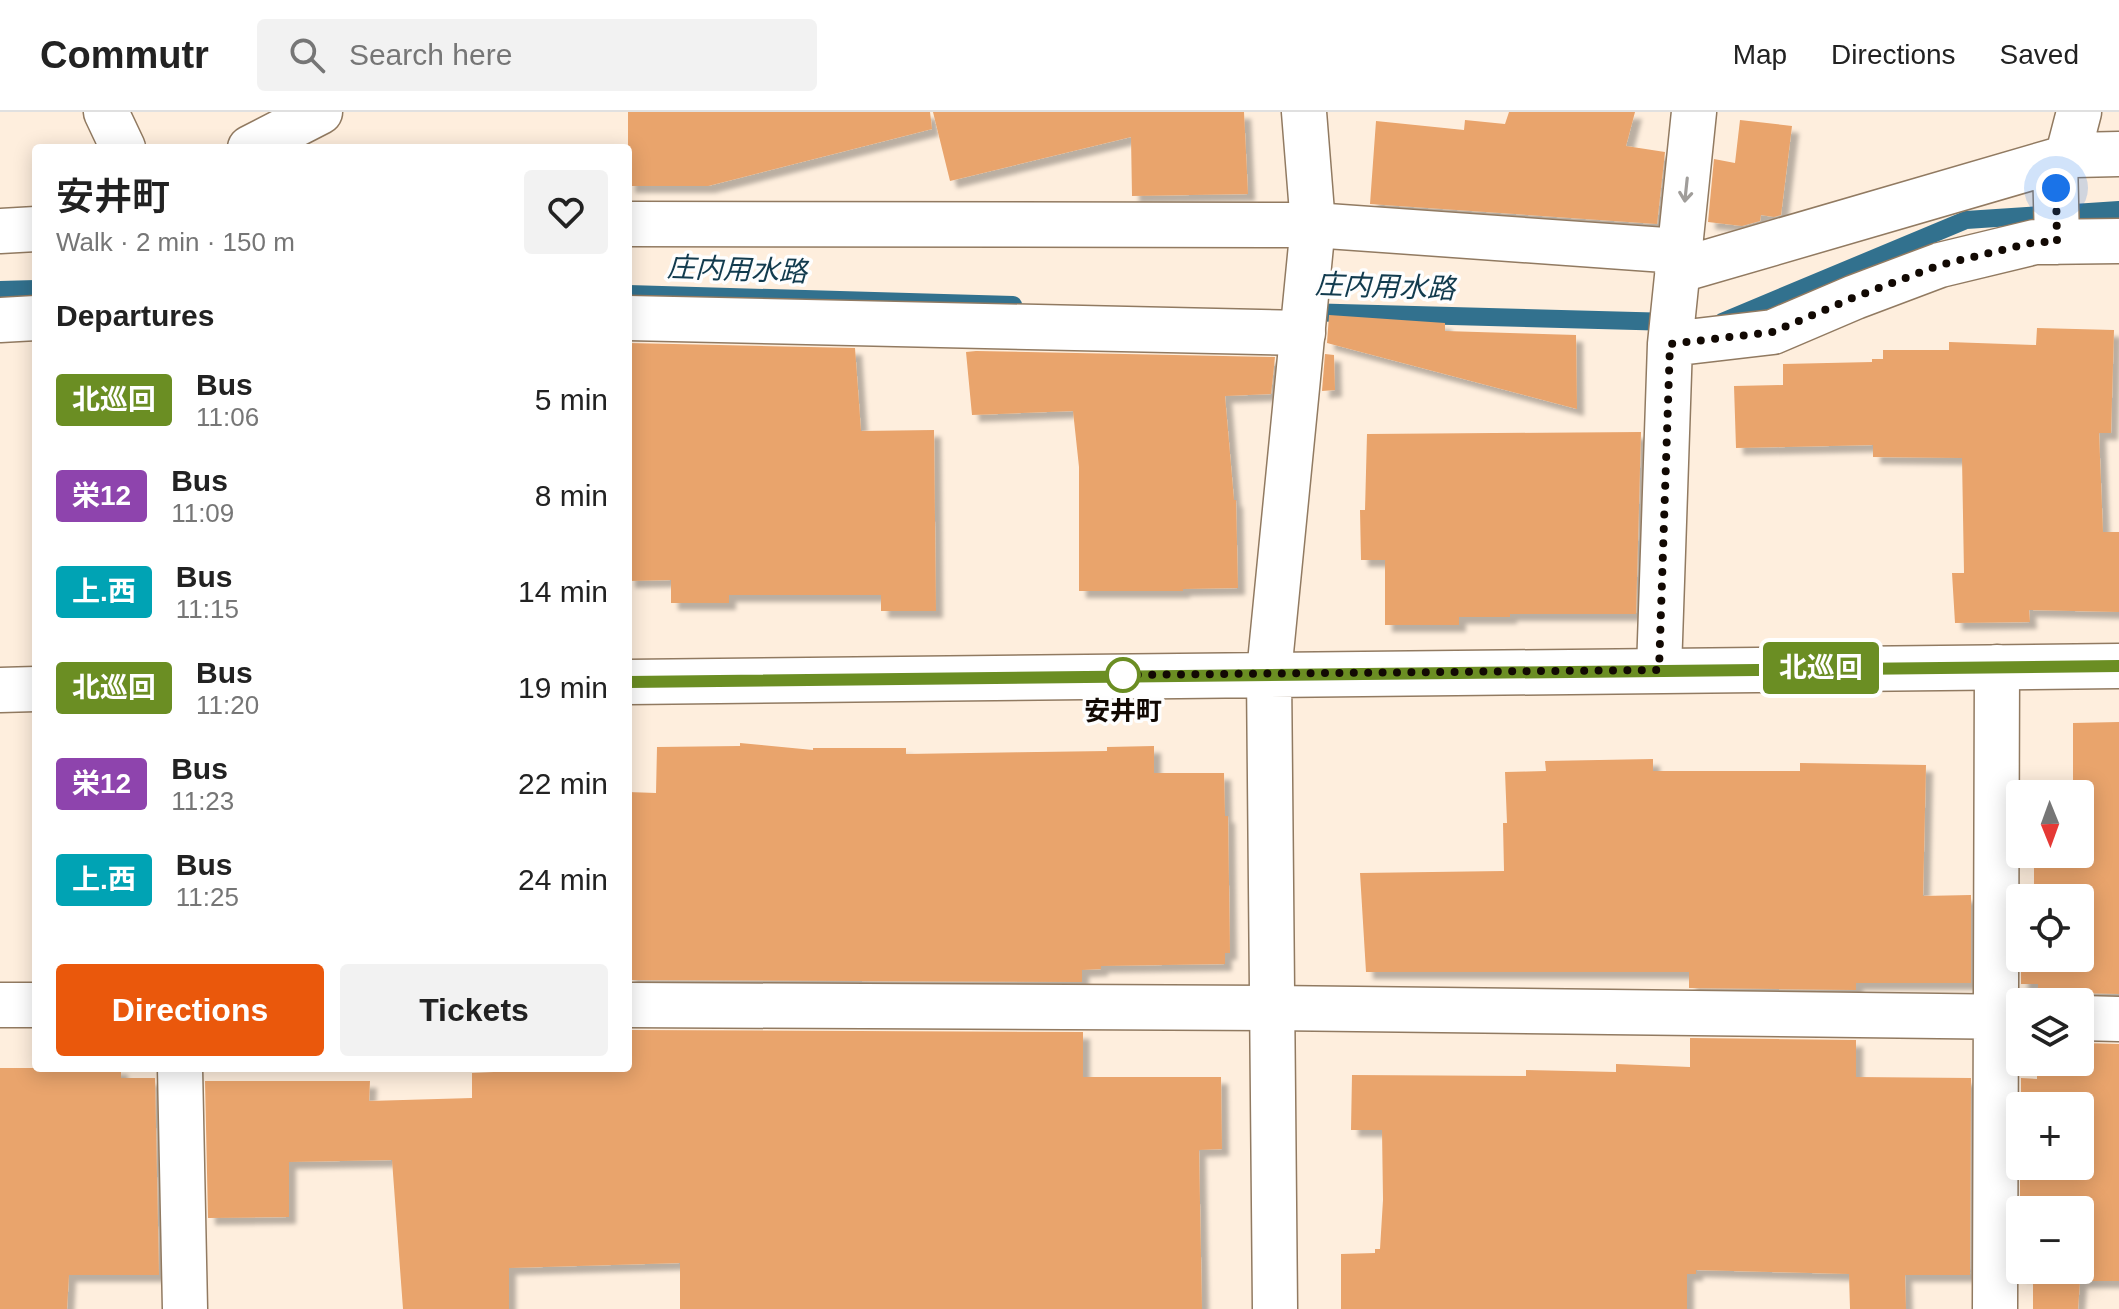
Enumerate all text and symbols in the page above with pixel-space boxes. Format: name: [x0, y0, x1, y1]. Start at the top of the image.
search box: [257, 19, 817, 91]
icon: search: [285, 33, 329, 77]
text: Commutr: [40, 34, 209, 76]
text: Search here: [349, 38, 512, 71]
text: Map: [1733, 39, 1787, 70]
text: Directions: [1831, 39, 1956, 70]
text: Saved: [2000, 39, 2079, 70]
your location: [2036, 168, 2076, 208]
button: heart: [524, 170, 608, 254]
text: 安井町: [56, 176, 170, 218]
one-way arrow: [1678, 176, 1693, 203]
text: Walk · 2 min · 150 m: [56, 227, 295, 257]
water label: 庄内用水路: [666, 252, 809, 288]
water label: 庄内用水路: [1314, 269, 1457, 305]
text: Departures: [56, 299, 214, 332]
text: Bus: [196, 368, 253, 401]
text: 5 min: [535, 383, 608, 416]
text: 北巡回: [72, 384, 156, 415]
text: 11:06: [196, 402, 259, 432]
text: Bus: [171, 464, 228, 497]
text: 8 min: [535, 479, 608, 512]
text: 栄12: [72, 480, 131, 511]
text: 11:09: [171, 498, 234, 528]
text: Bus: [176, 560, 232, 593]
text: 14 min: [518, 575, 608, 608]
text: 上.西: [72, 576, 136, 607]
text: 11:15: [176, 594, 239, 624]
line badge: 北巡回: [1775, 642, 1867, 694]
text: 北巡回: [1779, 652, 1863, 683]
text: Bus: [196, 656, 253, 689]
marker: 安井町: [1106, 658, 1140, 692]
text: 19 min: [518, 671, 608, 704]
text: 北巡回: [72, 672, 156, 703]
text: 11:20: [196, 690, 259, 720]
place label: 安井町: [1084, 696, 1162, 726]
text: Bus: [171, 752, 228, 785]
text: 22 min: [518, 767, 608, 800]
text: 栄12: [72, 768, 131, 799]
north arrow: [2006, 780, 2094, 868]
map controls: [2006, 780, 2094, 1284]
text: 11:23: [171, 786, 234, 816]
text: Bus: [176, 848, 232, 881]
text: 24 min: [518, 863, 608, 896]
text: 上.西: [72, 864, 136, 895]
text: 11:25: [176, 882, 239, 912]
button: locate: [2006, 884, 2094, 972]
button: Directions: [56, 964, 324, 1056]
button: Tickets: [340, 964, 608, 1056]
button: layers: [2006, 988, 2094, 1076]
button: +: [2006, 1092, 2094, 1180]
button: −: [2006, 1196, 2094, 1284]

